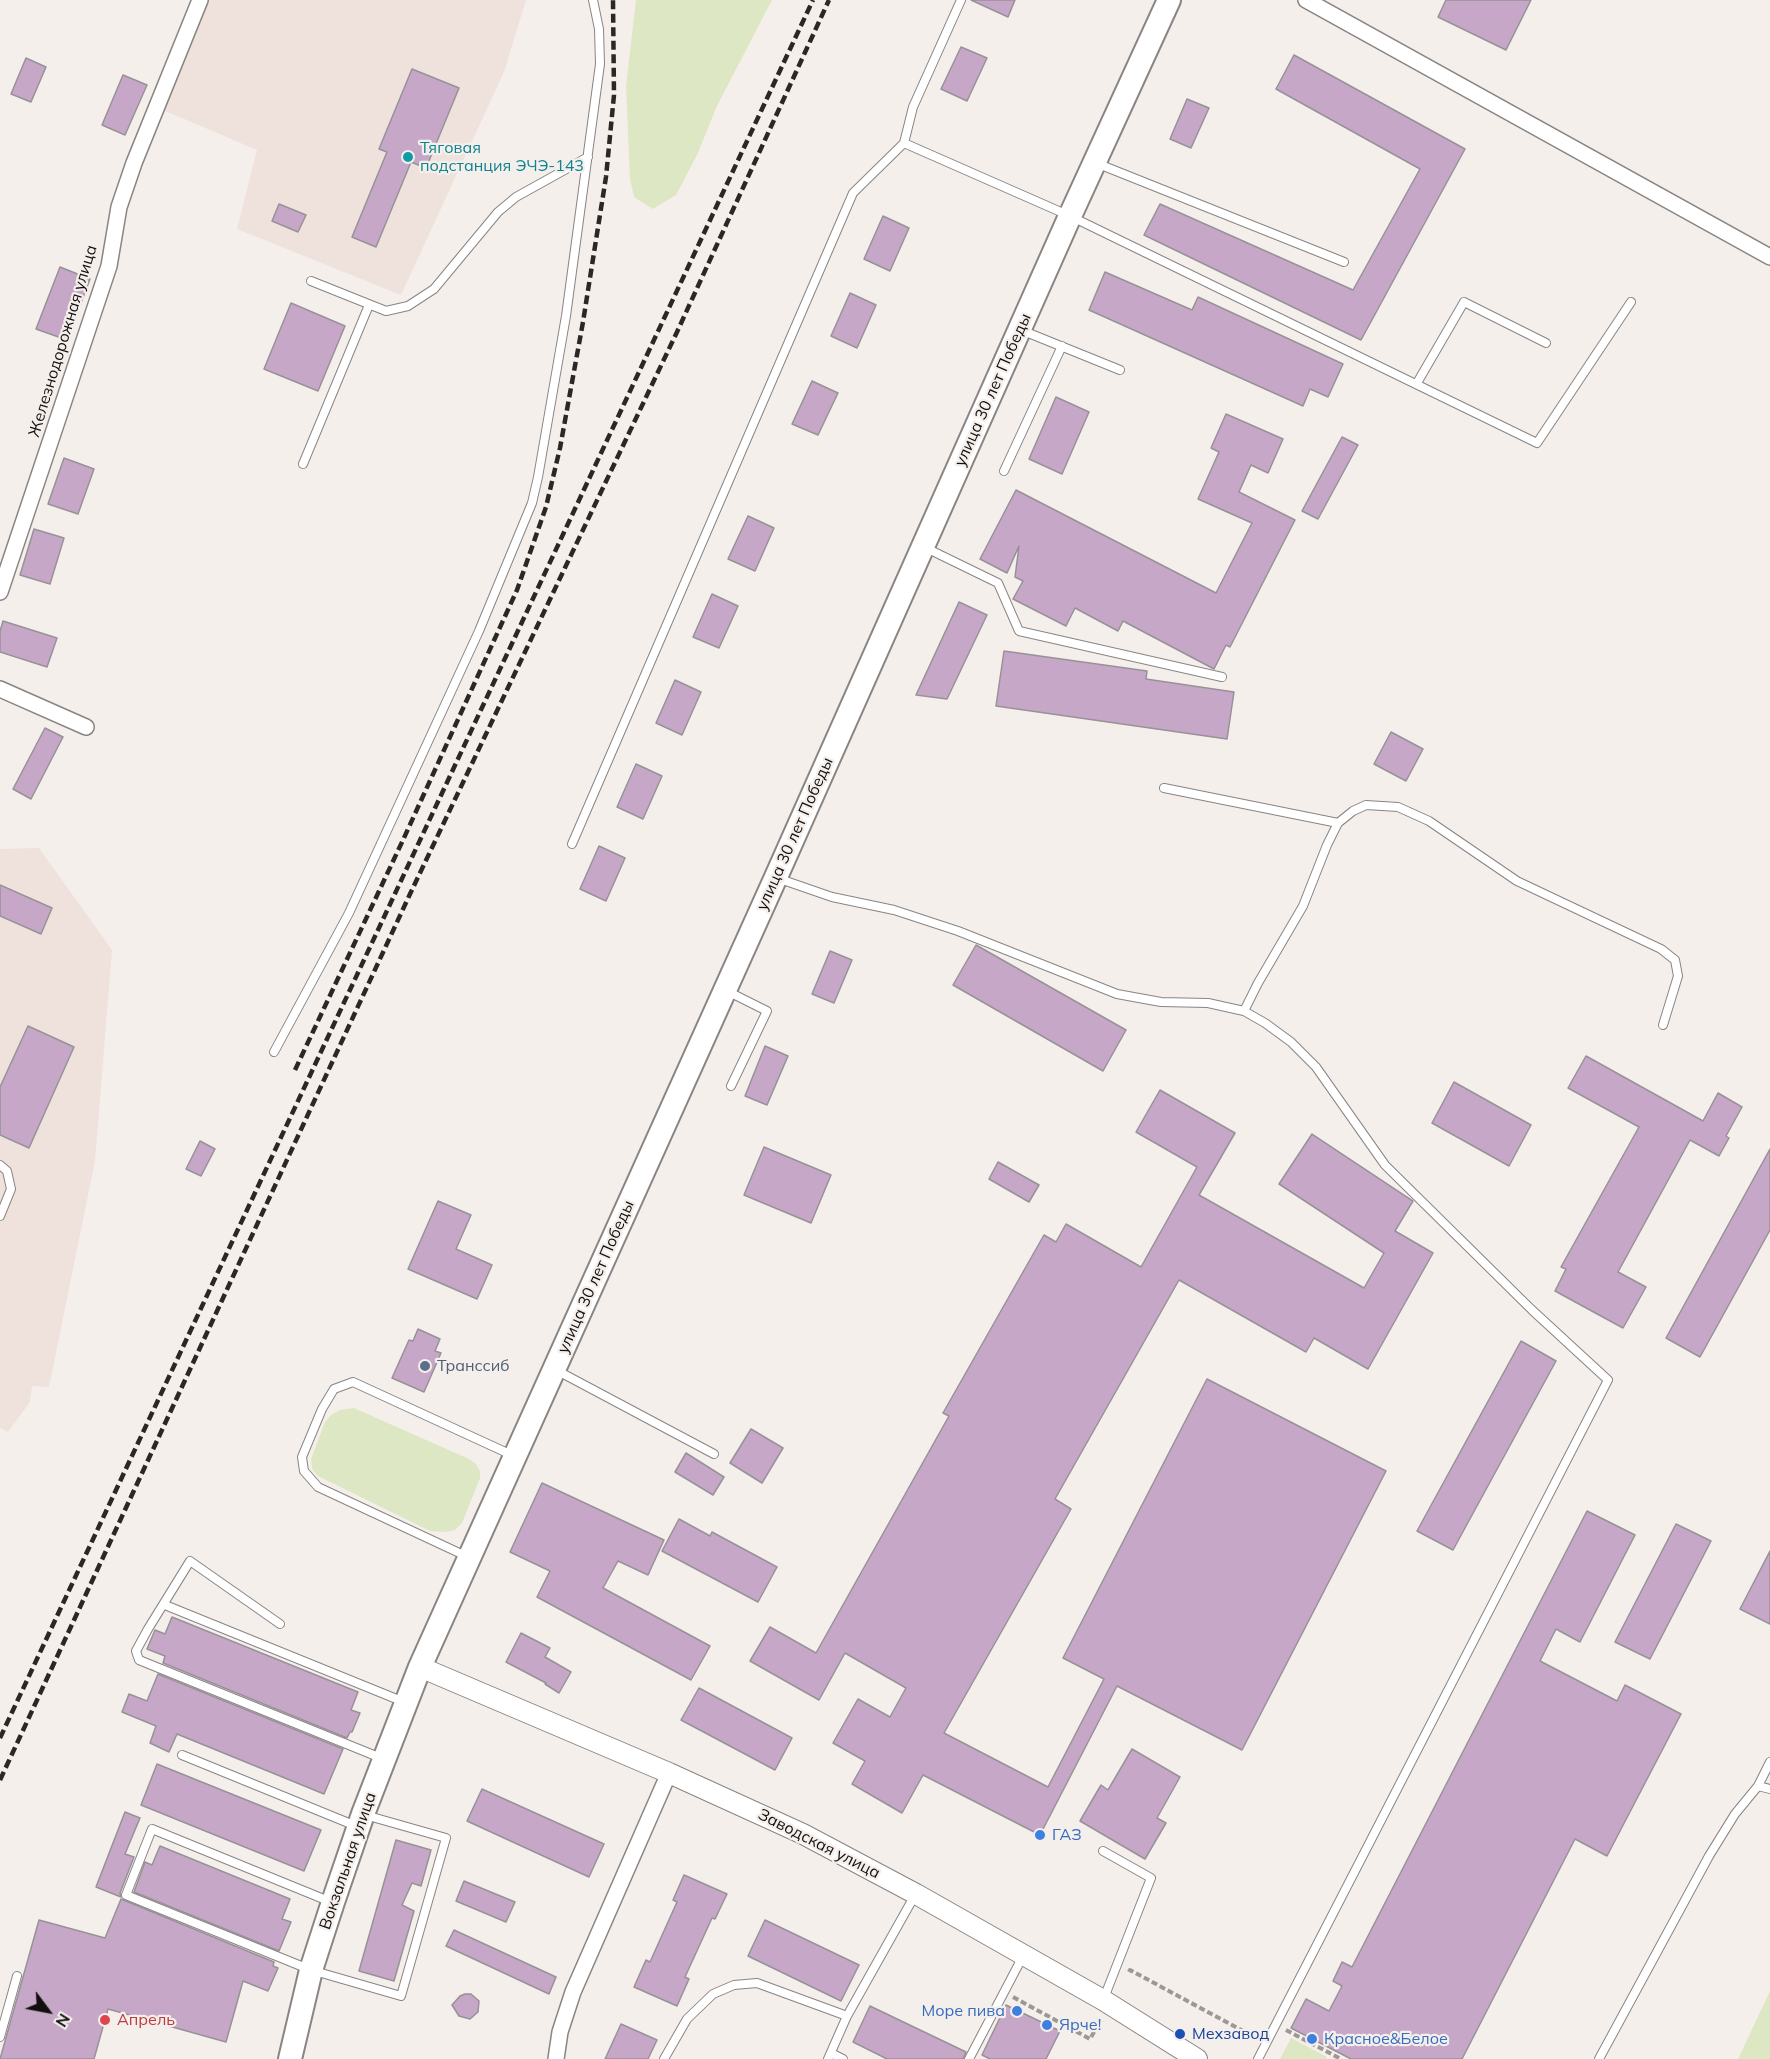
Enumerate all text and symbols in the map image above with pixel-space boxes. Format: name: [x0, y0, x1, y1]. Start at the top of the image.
place label: Тяговая подстанция ЭЧЭ-143: [420, 138, 584, 176]
marker: Тяговая подстанция ЭЧЭ-143: [401, 150, 415, 164]
street label: Железнодорожная улица: [25, 243, 101, 439]
street label: улица 30 лет Победы: [951, 311, 1035, 469]
street label: улица 30 лет Победы: [753, 755, 837, 913]
street label: улица 30 лет Победы: [554, 1198, 638, 1356]
place label: Транссиб: [437, 1356, 510, 1376]
marker: Транссиб: [418, 1359, 432, 1373]
street label: Вокзальная улица: [316, 1790, 380, 1932]
street label: Заводская улица: [755, 1805, 883, 1883]
place label: ГАЗ: [1052, 1825, 1082, 1845]
marker: ГАЗ: [1033, 1828, 1047, 1842]
north arrow: [18, 1981, 78, 2041]
place label: Море пива: [921, 2001, 1005, 2021]
marker: Море пива: [1010, 2004, 1024, 2018]
text: N: [52, 2010, 75, 2031]
place label: Апрель: [117, 2010, 175, 2030]
marker: Апрель: [98, 2013, 112, 2027]
place label: Ярче!: [1059, 2015, 1101, 2035]
marker: Ярче!: [1040, 2018, 1054, 2032]
place label: Мехзавод: [1192, 2024, 1269, 2044]
marker: Мехзавод: [1173, 2027, 1187, 2041]
place label: Красное&Белое: [1324, 2029, 1448, 2049]
marker: Красное&Белое: [1305, 2032, 1319, 2046]

